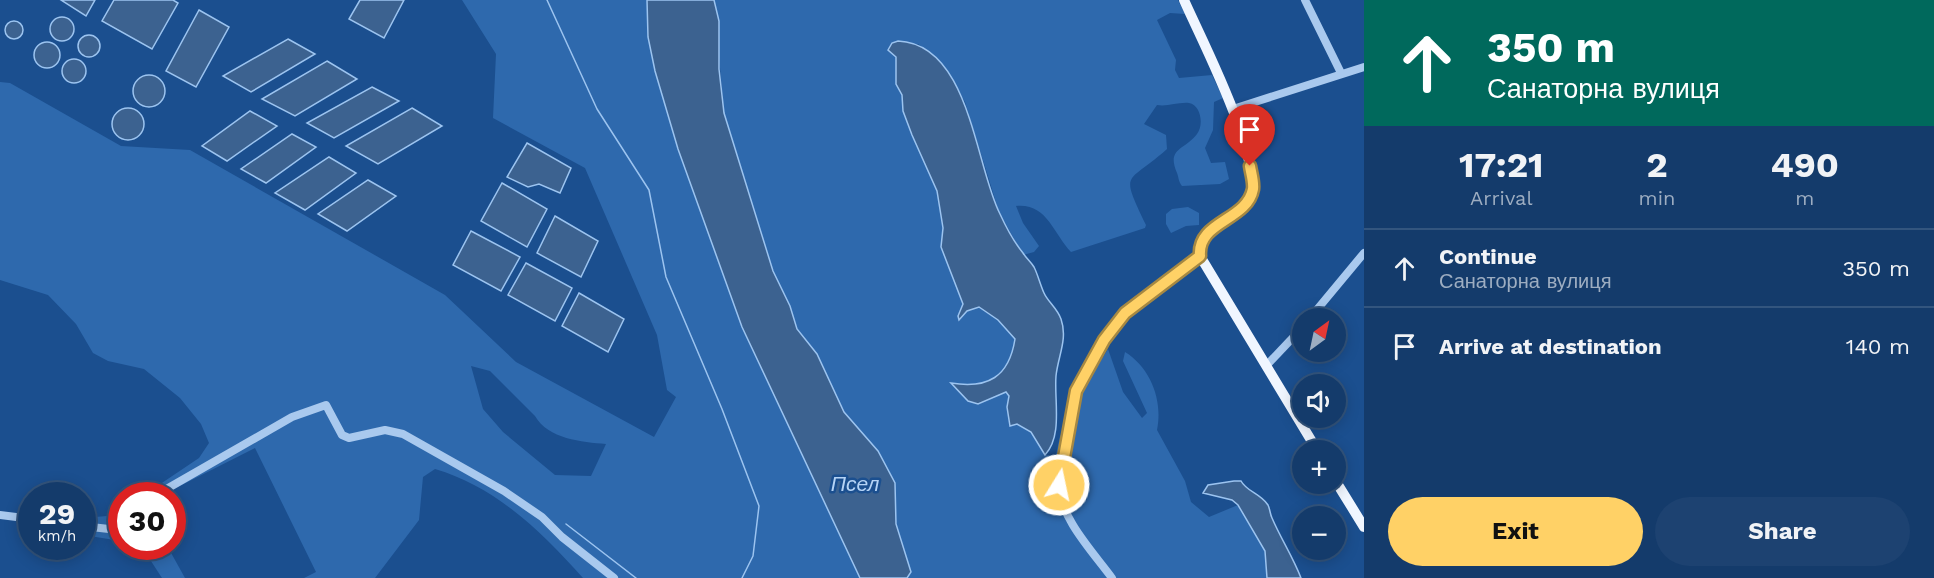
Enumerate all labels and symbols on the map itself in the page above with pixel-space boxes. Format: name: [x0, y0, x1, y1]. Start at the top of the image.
pin: [1224, 104, 1275, 166]
north arrow: [1292, 308, 1346, 362]
position arrow: [1027, 453, 1091, 517]
water label: Псел: [831, 471, 879, 496]
speed limit sign: 30: [108, 482, 186, 560]

